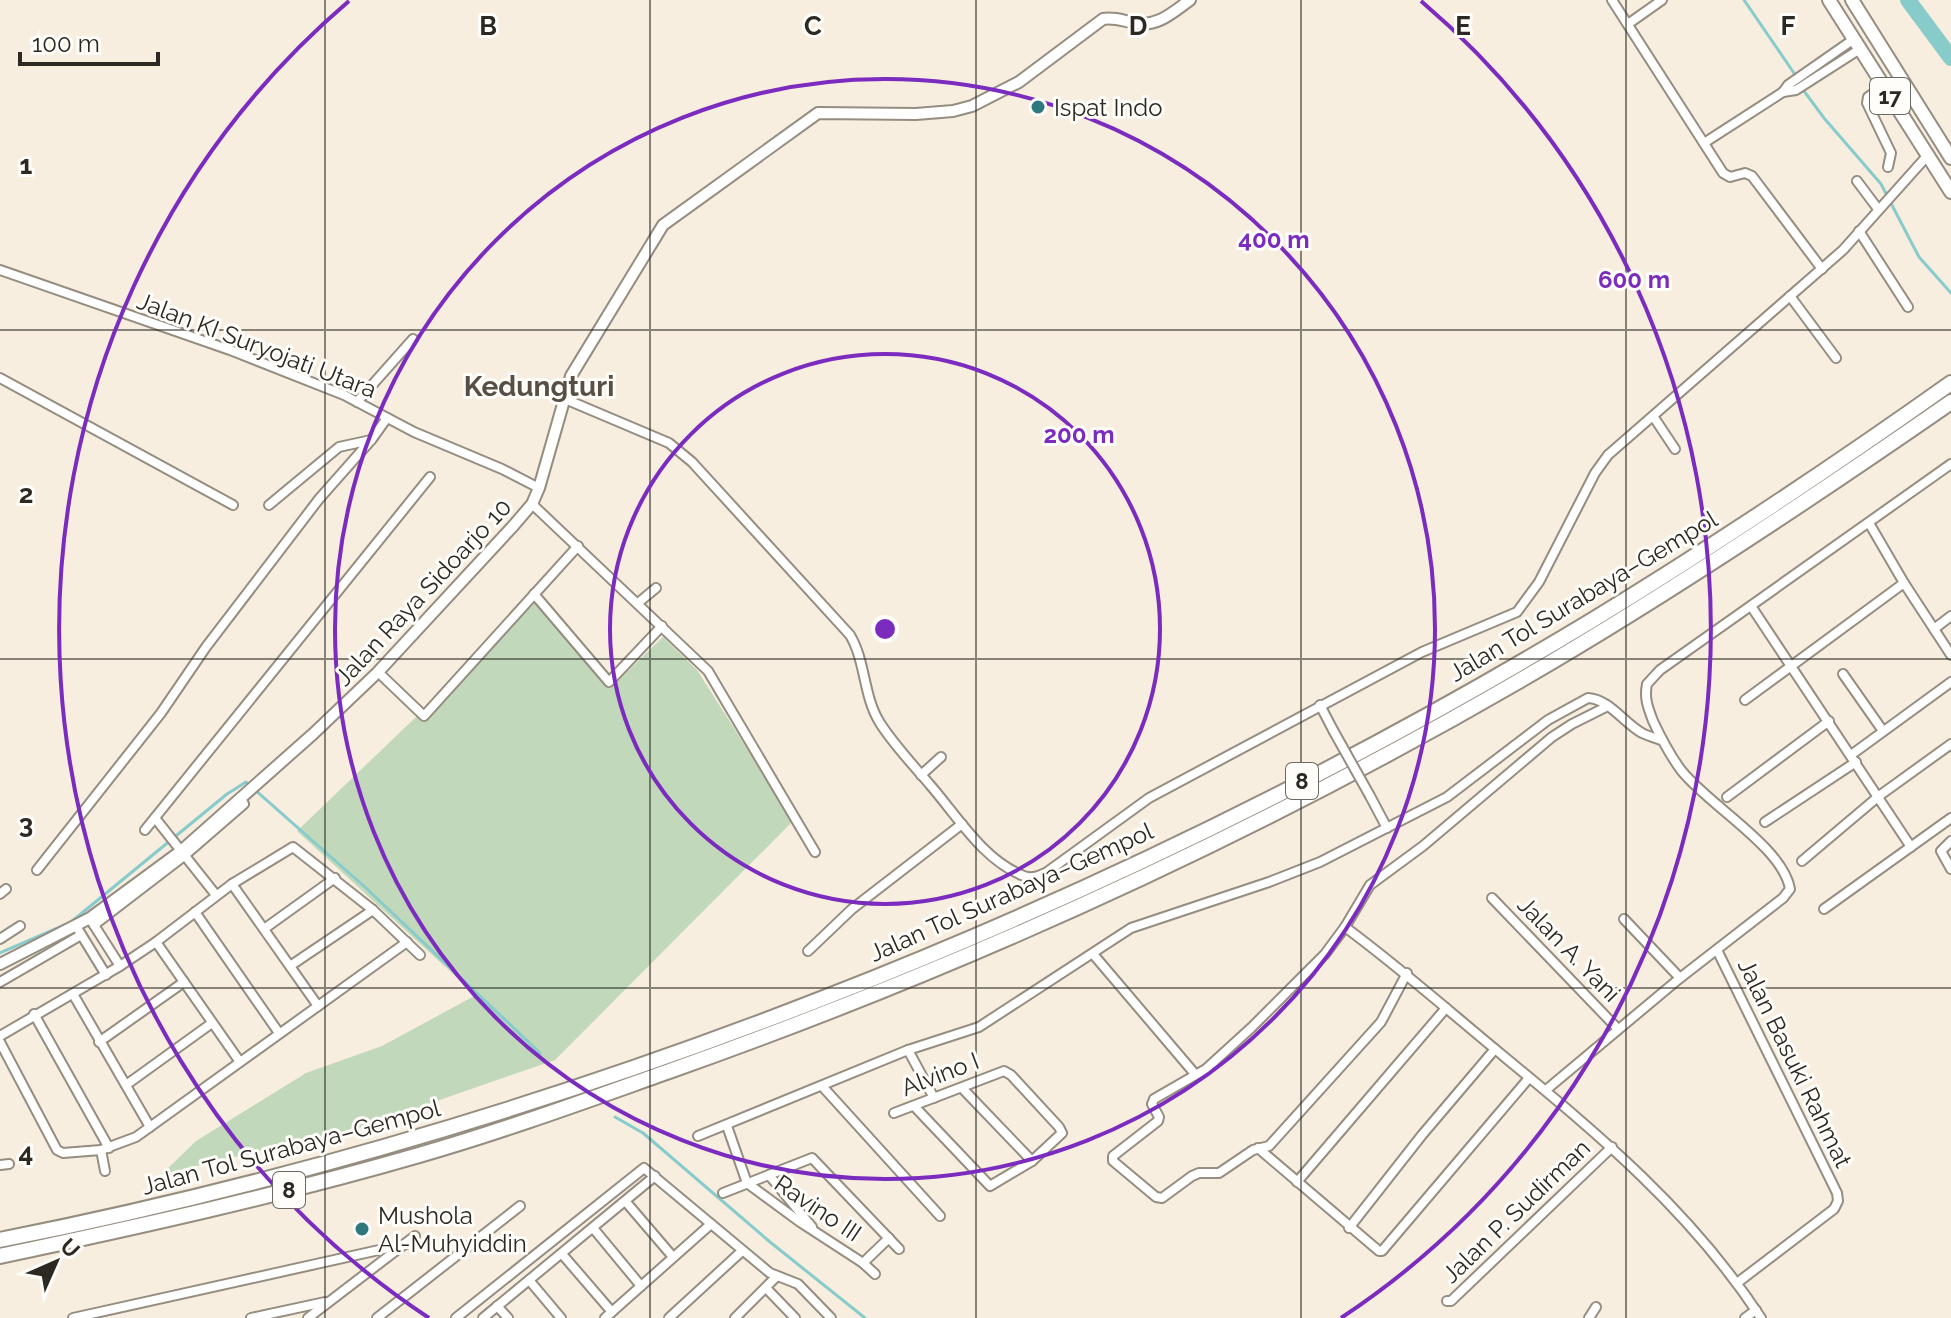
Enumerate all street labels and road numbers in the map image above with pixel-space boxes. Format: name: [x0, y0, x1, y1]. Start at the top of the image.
road number: 17: [1870, 78, 1910, 114]
street label: Jalan KI Suryojati Utara: [133, 286, 381, 404]
street label: Jalan Raya Sidoarjo 10: [329, 492, 517, 692]
street label: Jalan Tol Surabaya–Gempol: [1444, 504, 1723, 688]
road number: 8: [1286, 763, 1318, 799]
street label: Jalan Tol Surabaya–Gempol: [865, 816, 1158, 968]
street label: Jalan A. Yani: [1512, 890, 1626, 1008]
street label: Jalan Basuki Rahmat: [1732, 954, 1858, 1172]
street label: Alvino I: [897, 1046, 983, 1102]
street label: Jalan Tol Surabaya–Gempol: [139, 1093, 444, 1201]
street label: Jalan P. Sudirman: [1436, 1133, 1596, 1289]
street label: Ravino III: [769, 1168, 867, 1248]
road number: 8: [273, 1172, 305, 1208]

